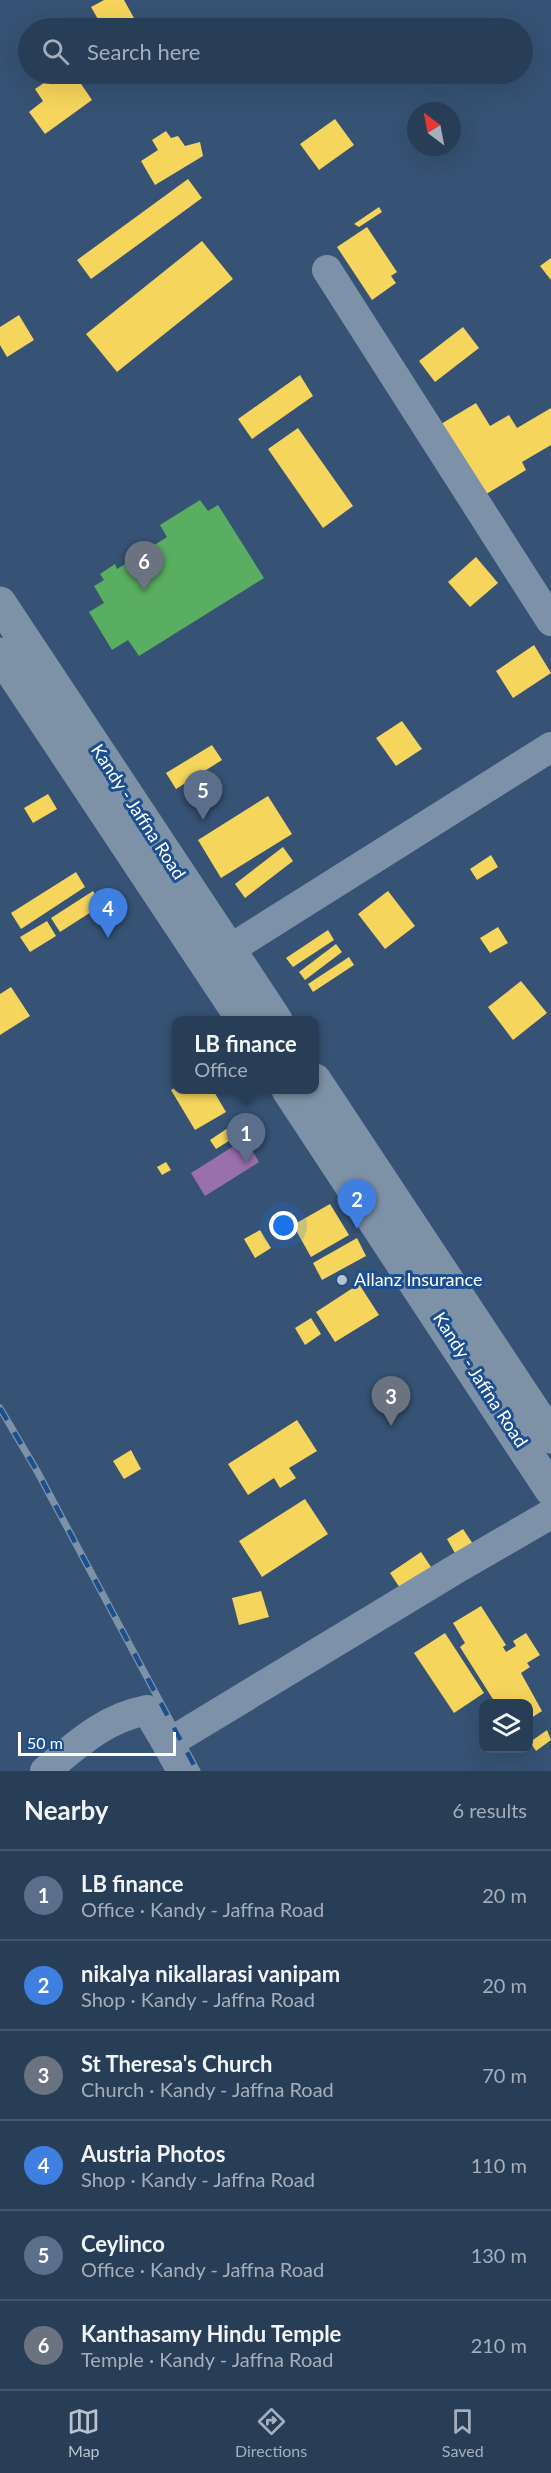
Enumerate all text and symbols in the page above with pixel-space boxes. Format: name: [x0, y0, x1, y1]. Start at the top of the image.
search box: [18, 18, 533, 84]
icon: search: [39, 35, 72, 68]
text: Search here: [87, 38, 200, 65]
north arrow: [407, 102, 461, 156]
pin: 6: [124, 542, 164, 591]
street label: Kandy - Jaffna Road: [87, 740, 191, 883]
pin: 5: [184, 770, 222, 820]
pin: 4: [88, 888, 128, 938]
popup: [172, 1016, 319, 1094]
text: LB finance: [194, 1030, 297, 1057]
text: Office: [194, 1057, 248, 1081]
pin: 1: [226, 1114, 266, 1163]
pin: 2: [338, 1180, 376, 1229]
your location: [269, 1211, 298, 1240]
place label: Allanz Insurance: [354, 1268, 483, 1290]
marker: Allanz Insurance: [335, 1273, 349, 1287]
street label: Kandy - Jaffna Road: [429, 1308, 533, 1451]
pin: 3: [372, 1376, 410, 1426]
map controls: [479, 1699, 533, 1753]
button: layers: [479, 1699, 533, 1753]
scale bar: [18, 1729, 176, 1756]
text: 50 m: [27, 1733, 63, 1752]
text: Nearby: [24, 1794, 109, 1826]
text: 6 results: [452, 1798, 527, 1822]
text: LB finance: [81, 1870, 184, 1897]
text: 1: [38, 1883, 49, 1907]
text: 20 m: [482, 1883, 527, 1907]
text: Office · Kandy - Jaffna Road: [81, 1897, 324, 1921]
text: nikalya nikallarasi vanipam: [81, 1960, 340, 1987]
text: 2: [38, 1973, 49, 1997]
text: 20 m: [482, 1973, 527, 1997]
text: Shop · Kandy - Jaffna Road: [81, 1987, 315, 2011]
text: St Theresa's Church: [81, 2050, 272, 2077]
text: 3: [38, 2063, 49, 2087]
text: 70 m: [482, 2063, 527, 2087]
text: Church · Kandy - Jaffna Road: [81, 2077, 334, 2101]
text: Austria Photos: [81, 2140, 225, 2167]
text: 4: [38, 2153, 49, 2177]
text: 110 m: [471, 2153, 527, 2177]
text: Shop · Kandy - Jaffna Road: [81, 2167, 315, 2191]
text: Ceylinco: [81, 2230, 165, 2257]
text: 5: [38, 2243, 49, 2267]
text: 130 m: [471, 2243, 527, 2267]
text: Office · Kandy - Jaffna Road: [81, 2257, 324, 2281]
text: Kanthasamy Hindu Temple: [81, 2320, 341, 2347]
text: 6: [38, 2333, 49, 2357]
text: 210 m: [471, 2333, 527, 2357]
text: Temple · Kandy - Jaffna Road: [81, 2347, 333, 2371]
tab: Map: [67, 2405, 100, 2460]
tab: Directions: [235, 2405, 307, 2460]
tab: Saved: [442, 2405, 484, 2460]

